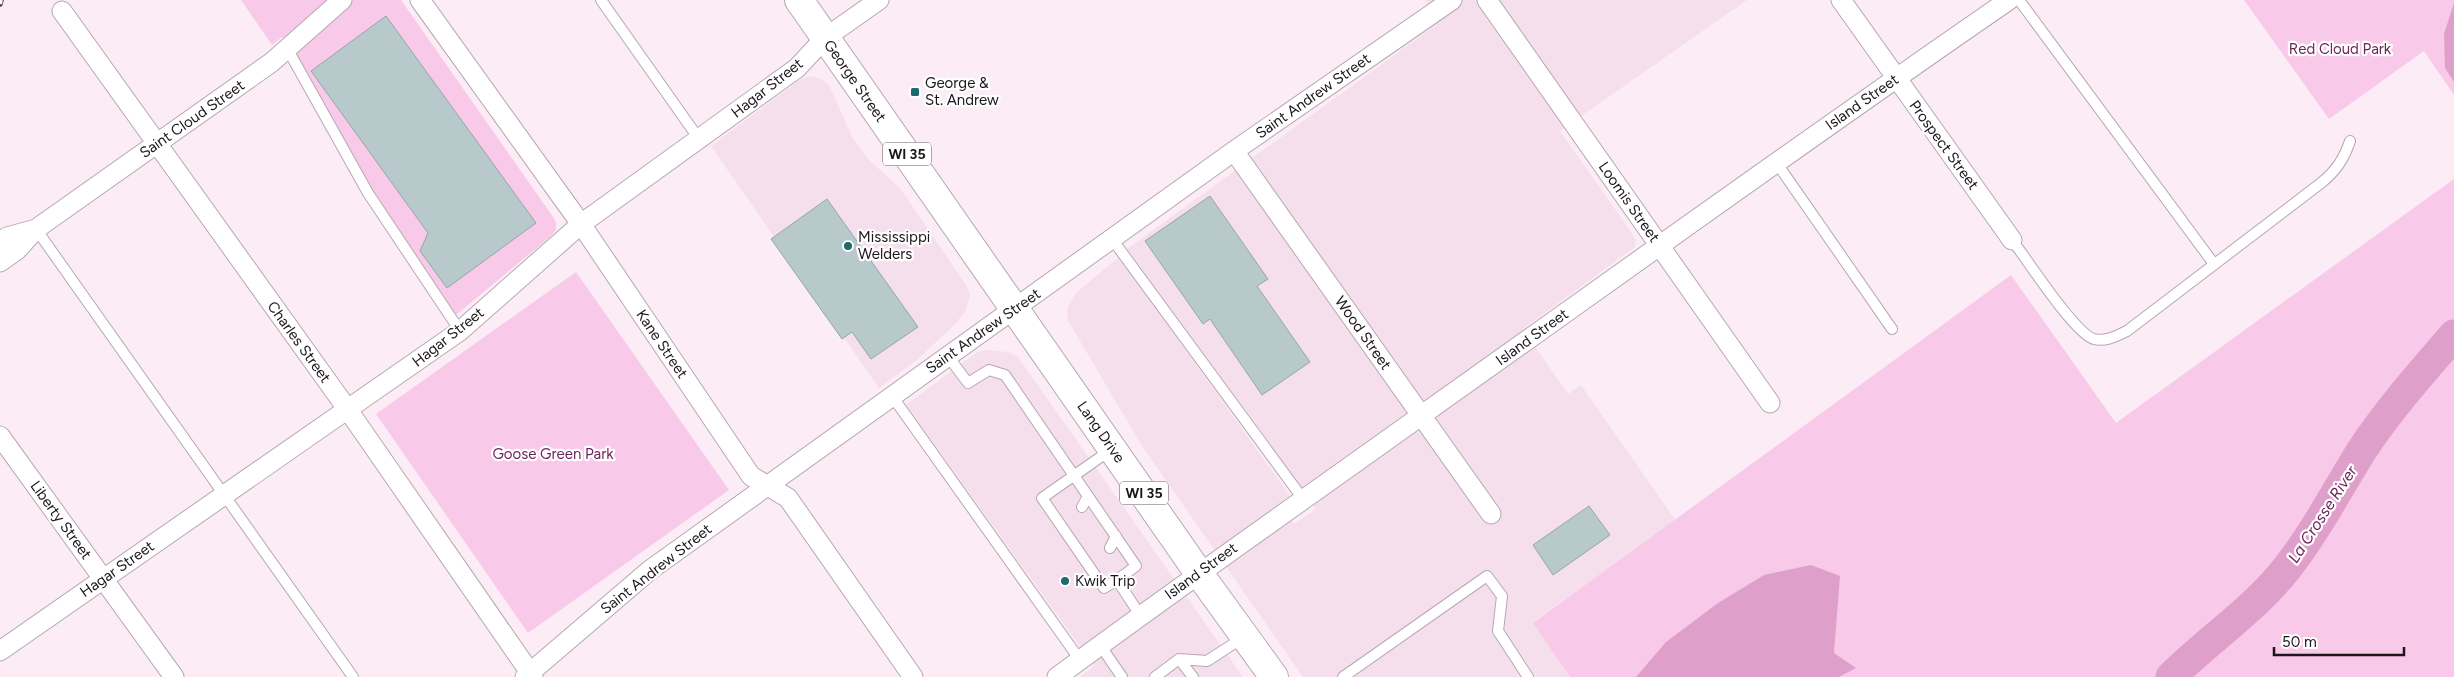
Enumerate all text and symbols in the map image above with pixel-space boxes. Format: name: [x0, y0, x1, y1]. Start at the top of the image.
street label: George Street: [820, 36, 890, 126]
park label: Red Cloud Park: [2289, 40, 2392, 58]
street label: Saint Andrew Street: [1252, 49, 1374, 142]
street label: Hagar Street: [728, 54, 807, 122]
street label: Island Street: [1822, 70, 1902, 134]
place label: George & St. Andrew: [925, 74, 999, 109]
street label: Saint Cloud Street: [136, 76, 248, 162]
marker: George & St. Andrew: [909, 86, 921, 98]
street label: Prospect Street: [1906, 97, 1983, 193]
road number: WI 35: [883, 142, 931, 166]
street label: Loomis Street: [1595, 158, 1664, 246]
place label: Mississippi Welders: [858, 228, 930, 263]
marker: Mississippi Welders: [842, 240, 854, 252]
street label: Saint Andrew Street: [922, 284, 1044, 377]
street label: Wood Street: [1331, 293, 1395, 374]
street label: Charles Street: [263, 298, 335, 386]
street label: Hagar Street: [409, 303, 488, 371]
street label: Island Street: [1492, 305, 1572, 369]
street label: Kane Street: [632, 306, 692, 382]
street label: Lang Drive: [1073, 398, 1129, 466]
park label: Goose Green Park: [492, 445, 614, 463]
water label: La Crosse River: [2284, 462, 2361, 566]
street label: Liberty Street: [27, 477, 96, 563]
road number: WI 35: [1120, 482, 1168, 504]
street label: Saint Andrew Street: [597, 520, 715, 618]
street label: Hagar Street: [77, 537, 158, 601]
street label: Island Street: [1161, 539, 1241, 603]
place label: Kwik Trip: [1075, 572, 1135, 590]
marker: Kwik Trip: [1059, 575, 1071, 587]
scale bar: [2274, 624, 2404, 656]
text: 50 m: [2282, 633, 2317, 651]

